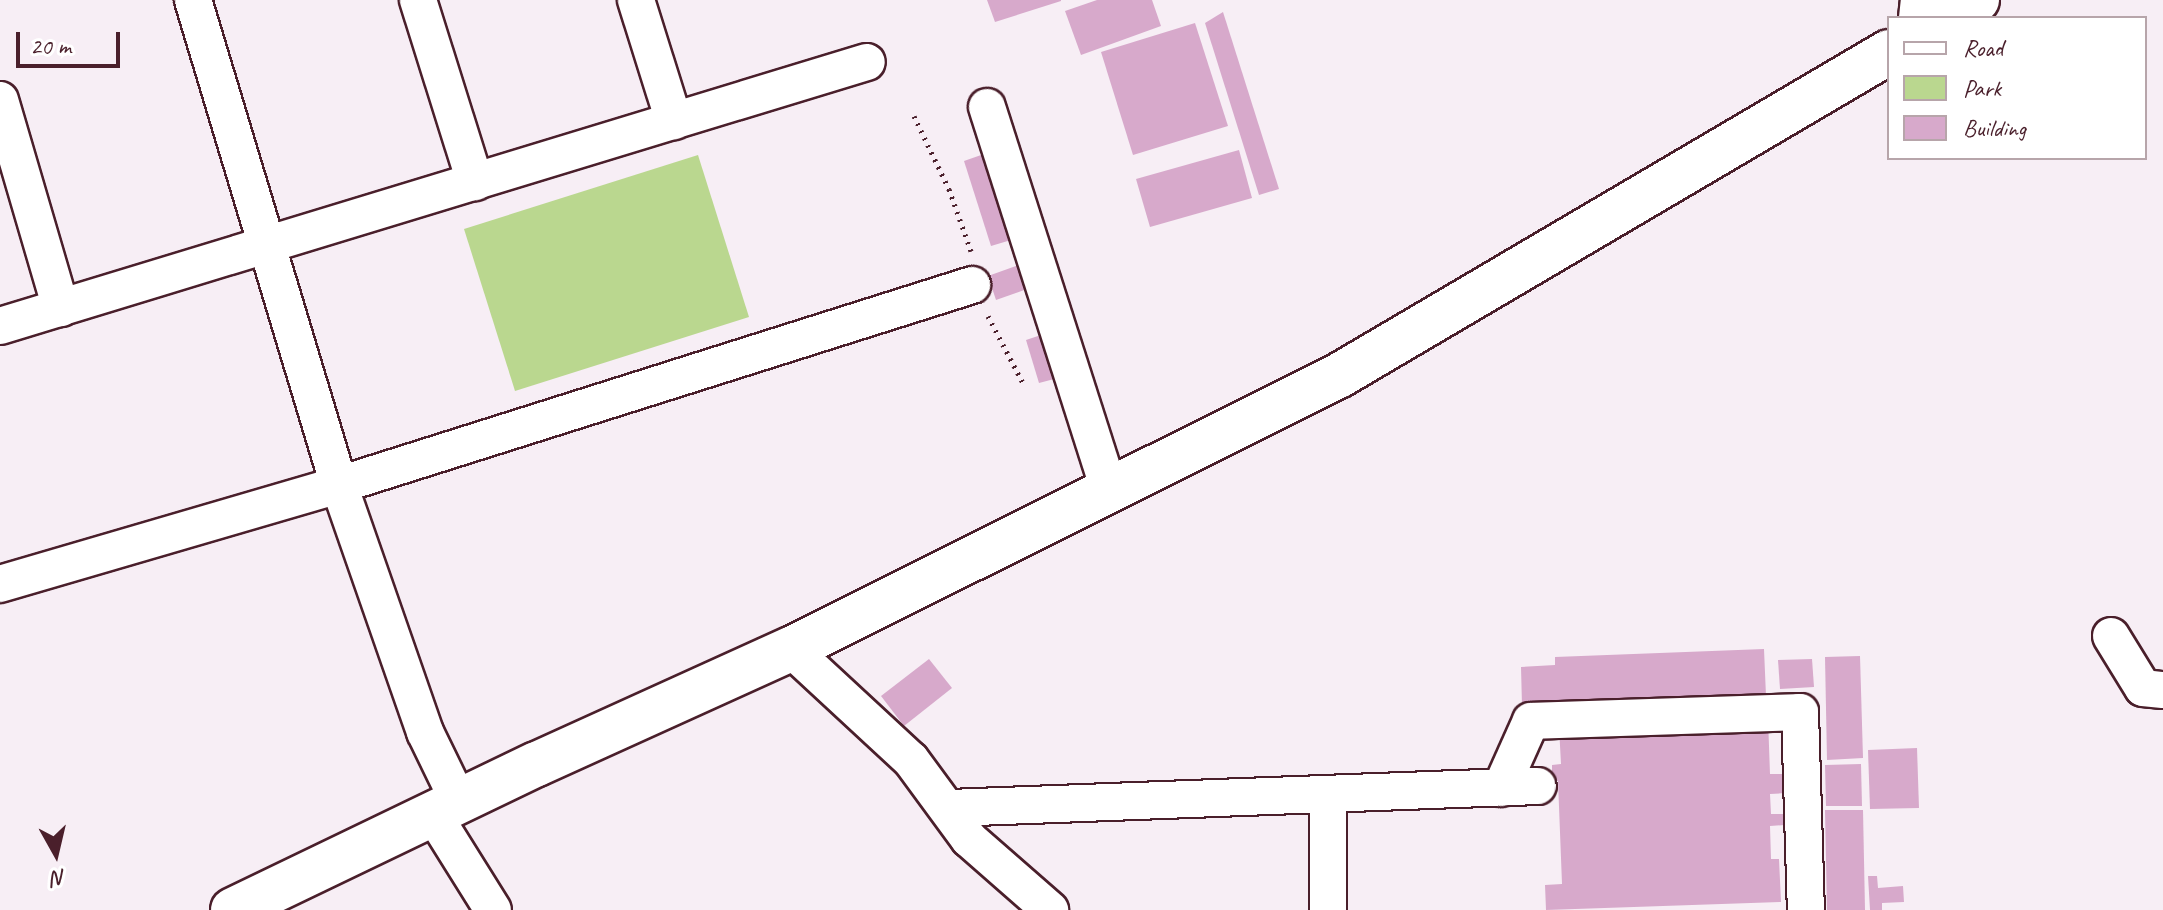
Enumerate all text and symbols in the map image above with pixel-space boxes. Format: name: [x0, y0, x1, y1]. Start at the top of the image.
scale bar: [20, 16, 124, 66]
legend: [1887, 16, 2147, 160]
text: 20 m: [30, 31, 71, 61]
text: Road: [1963, 33, 2003, 63]
text: Park: [1963, 73, 2001, 103]
text: Building: [1963, 113, 2026, 143]
north arrow: [16, 814, 96, 894]
text: N: [51, 863, 68, 893]

